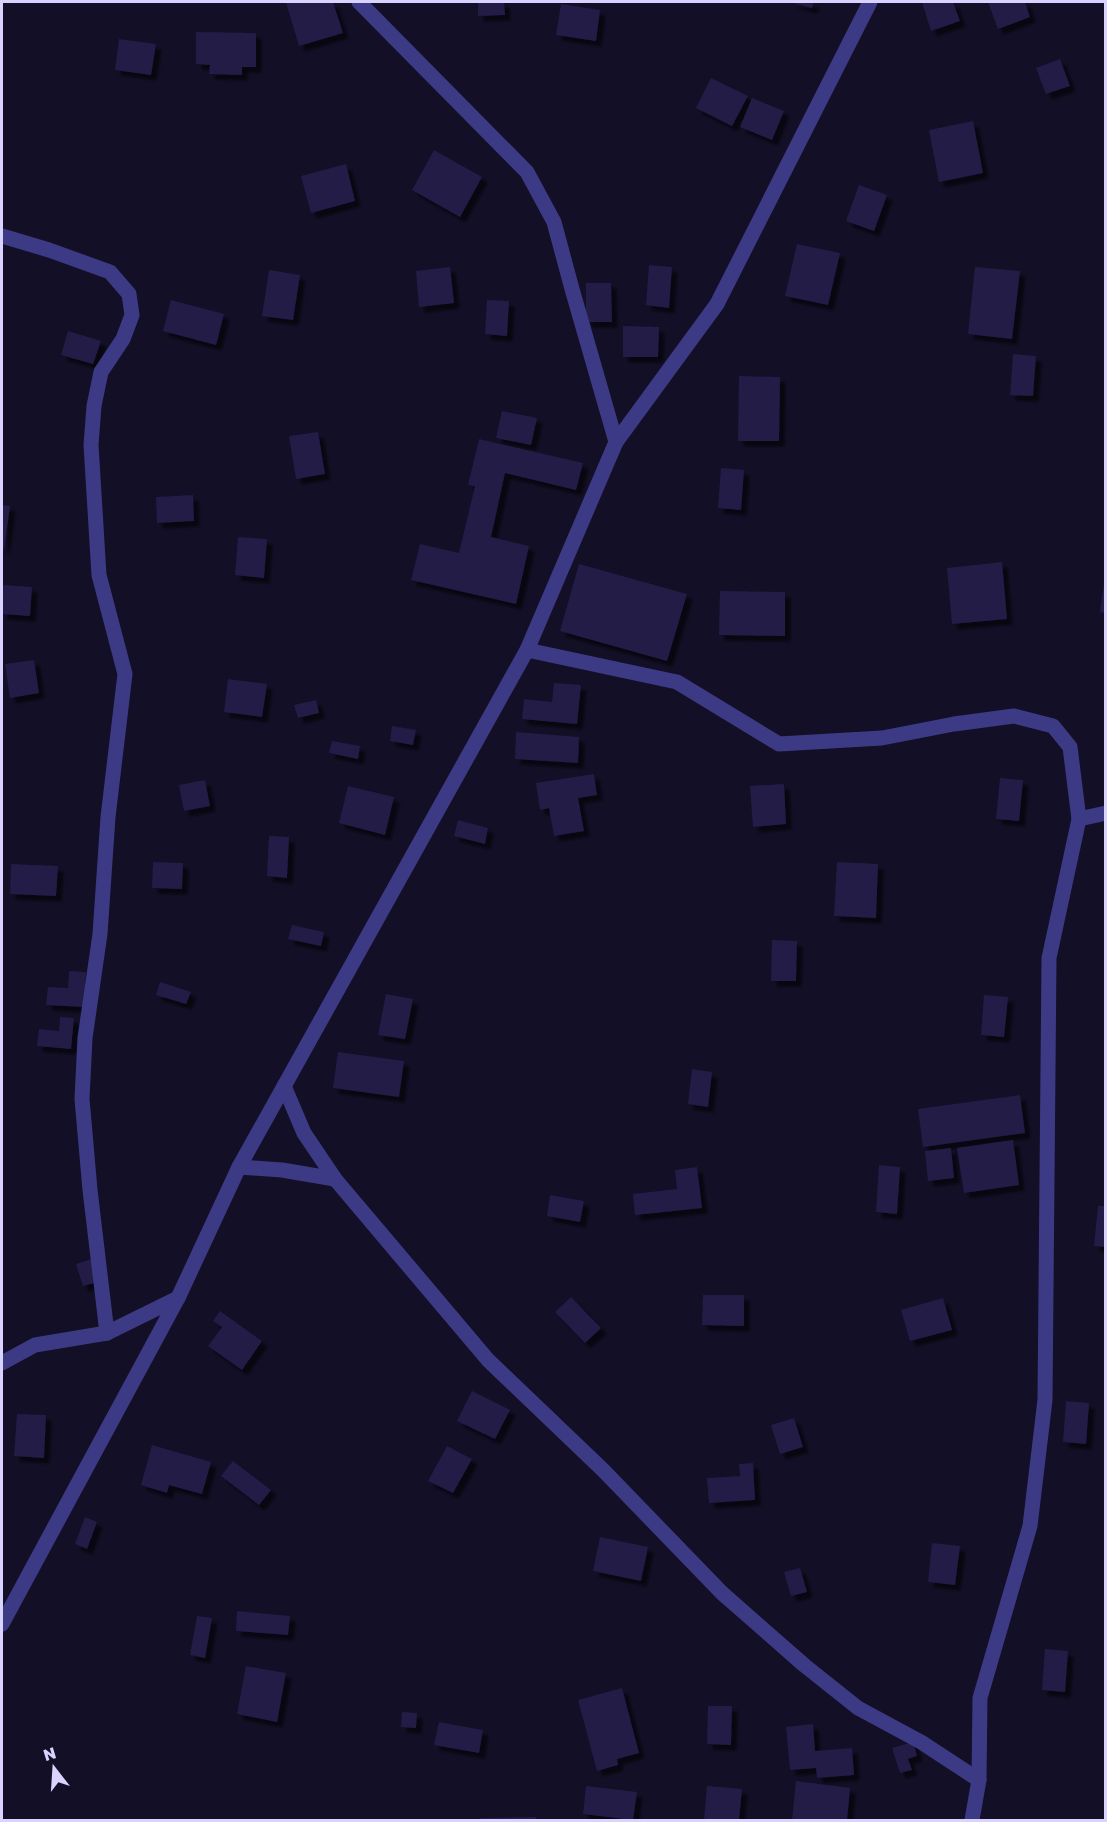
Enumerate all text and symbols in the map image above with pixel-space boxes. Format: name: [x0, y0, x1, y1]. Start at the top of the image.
north arrow: [24, 1738, 84, 1798]
text: N: [41, 1742, 58, 1765]

